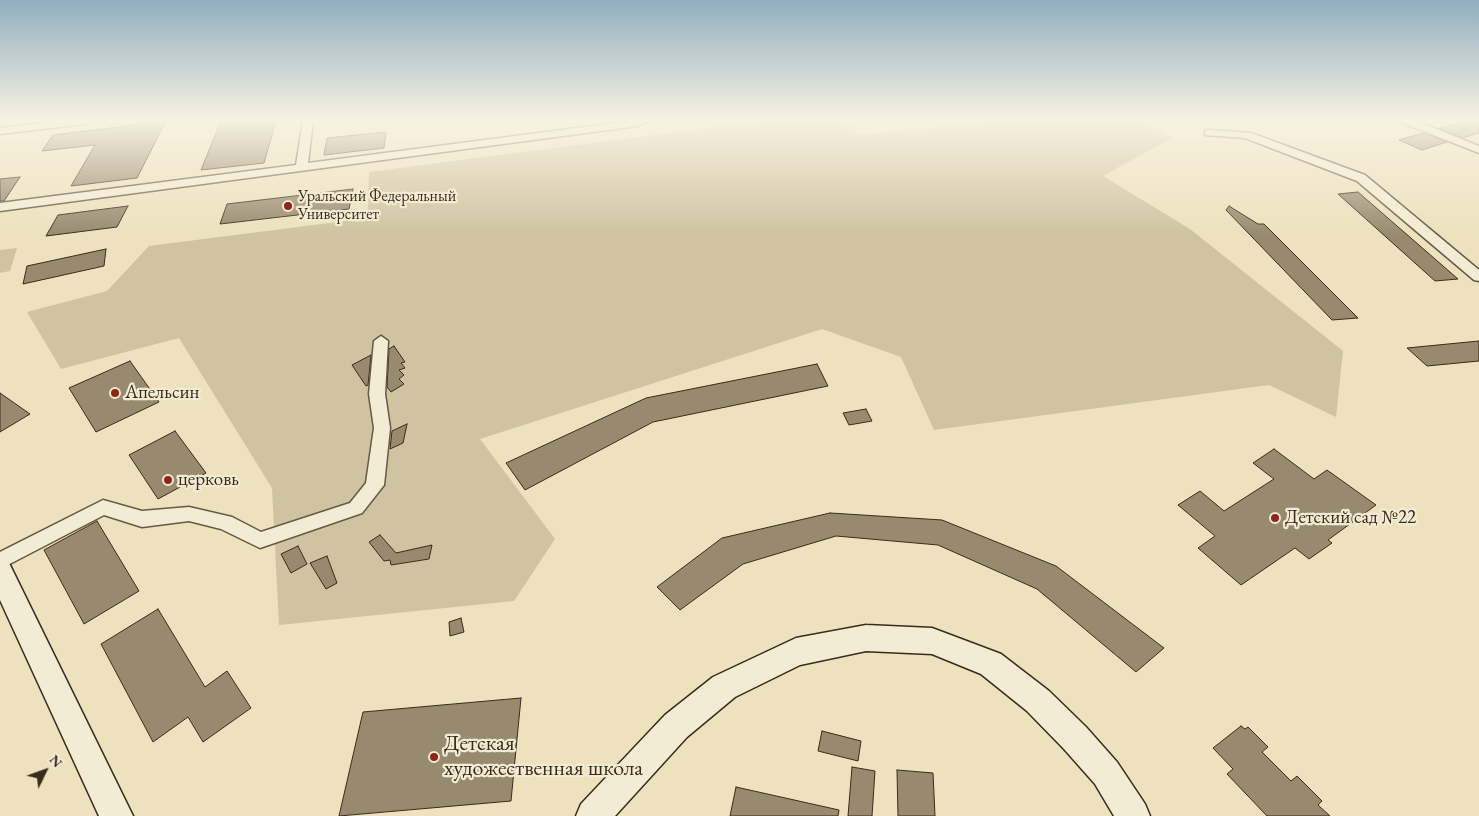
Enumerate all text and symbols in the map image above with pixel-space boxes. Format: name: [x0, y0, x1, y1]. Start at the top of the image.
place label: Уральский Федеральный Университет: [298, 187, 456, 225]
marker: Уральский Федеральный Университет: [282, 200, 294, 212]
place label: Апельсин: [125, 382, 199, 404]
marker: Апельсин: [109, 387, 121, 399]
place label: церковь: [178, 469, 239, 491]
marker: церковь: [162, 474, 174, 486]
place label: Детский сад №22: [1285, 507, 1416, 529]
marker: Детский сад №22: [1269, 512, 1281, 524]
place label: Детская художественная школа: [444, 731, 643, 782]
north arrow: [20, 746, 70, 796]
text: N: [46, 751, 67, 771]
marker: Детская художественная школа: [428, 751, 440, 763]

